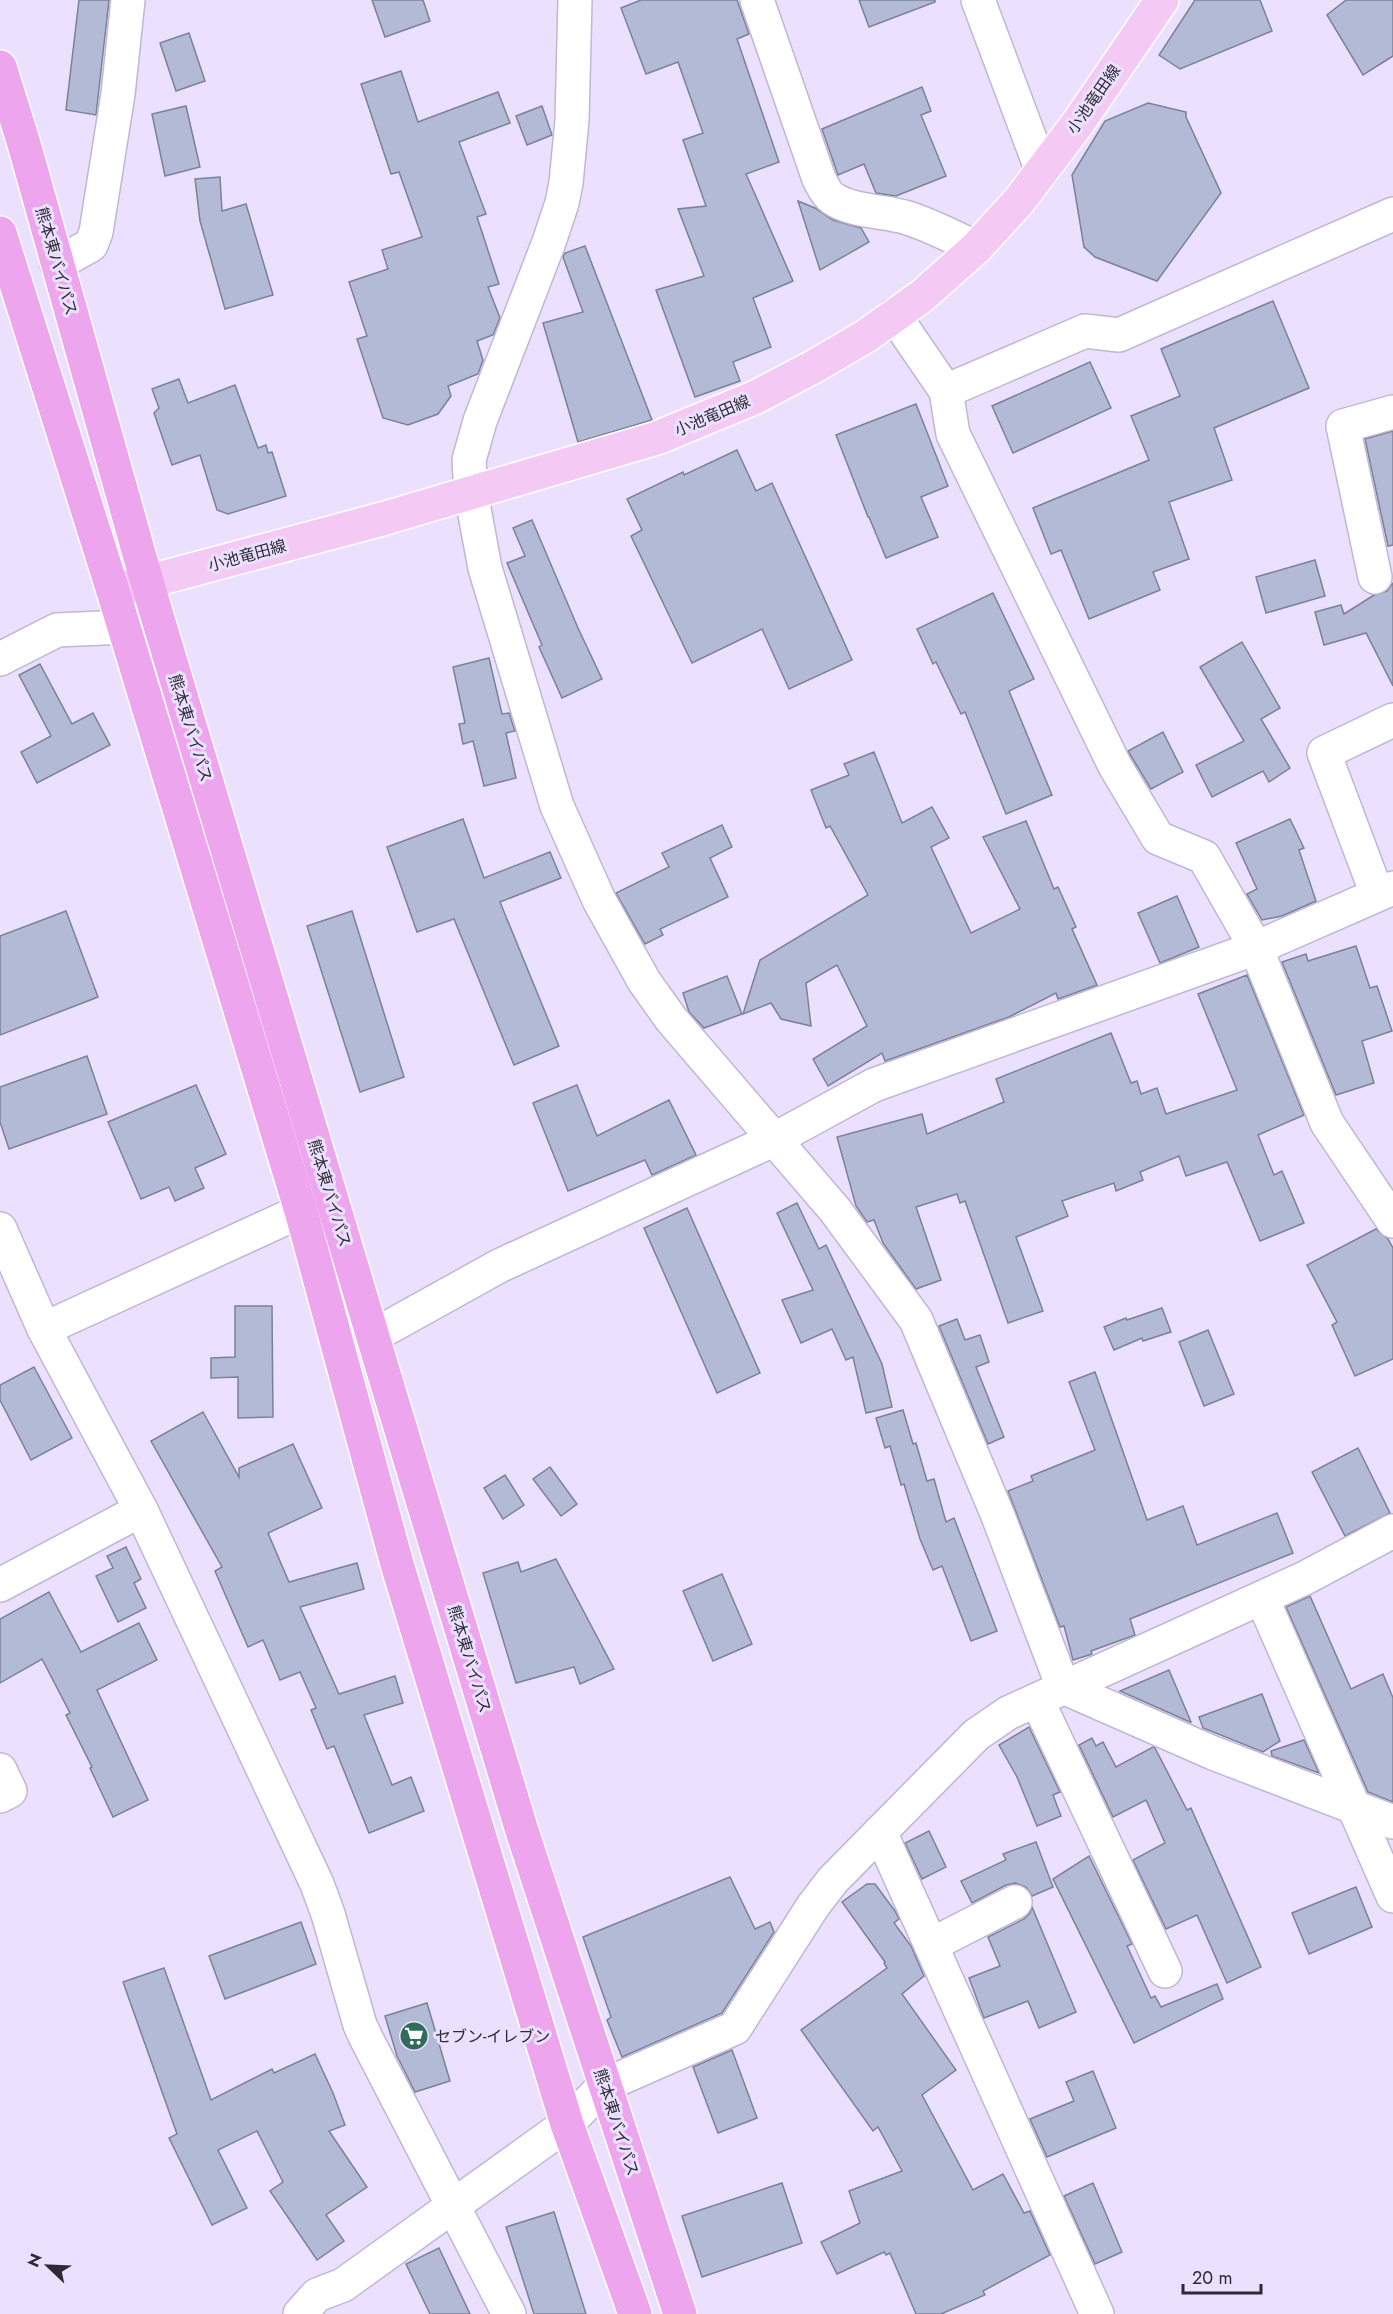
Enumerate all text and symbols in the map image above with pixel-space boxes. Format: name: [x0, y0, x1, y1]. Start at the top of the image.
street label: 小池竜田線: [1061, 60, 1126, 139]
street label: 熊本東バイパス: [30, 204, 83, 318]
street label: 小池竜田線: [671, 389, 754, 442]
street label: 小池竜田線: [206, 534, 289, 577]
street label: 熊本東バイパス: [163, 671, 218, 785]
street label: 熊本東バイパス: [302, 1136, 357, 1250]
street label: 熊本東バイパス: [442, 1602, 497, 1716]
supermarket icon: セブン-イレブン: [398, 2020, 430, 2052]
place label: セブン-イレブン: [435, 2025, 550, 2048]
street label: 熊本東バイパス: [588, 2065, 645, 2179]
north arrow: [18, 2236, 78, 2296]
text: N: [22, 2250, 48, 2271]
scale bar: [1183, 2257, 1261, 2295]
text: 20 m: [1192, 2265, 1232, 2291]

